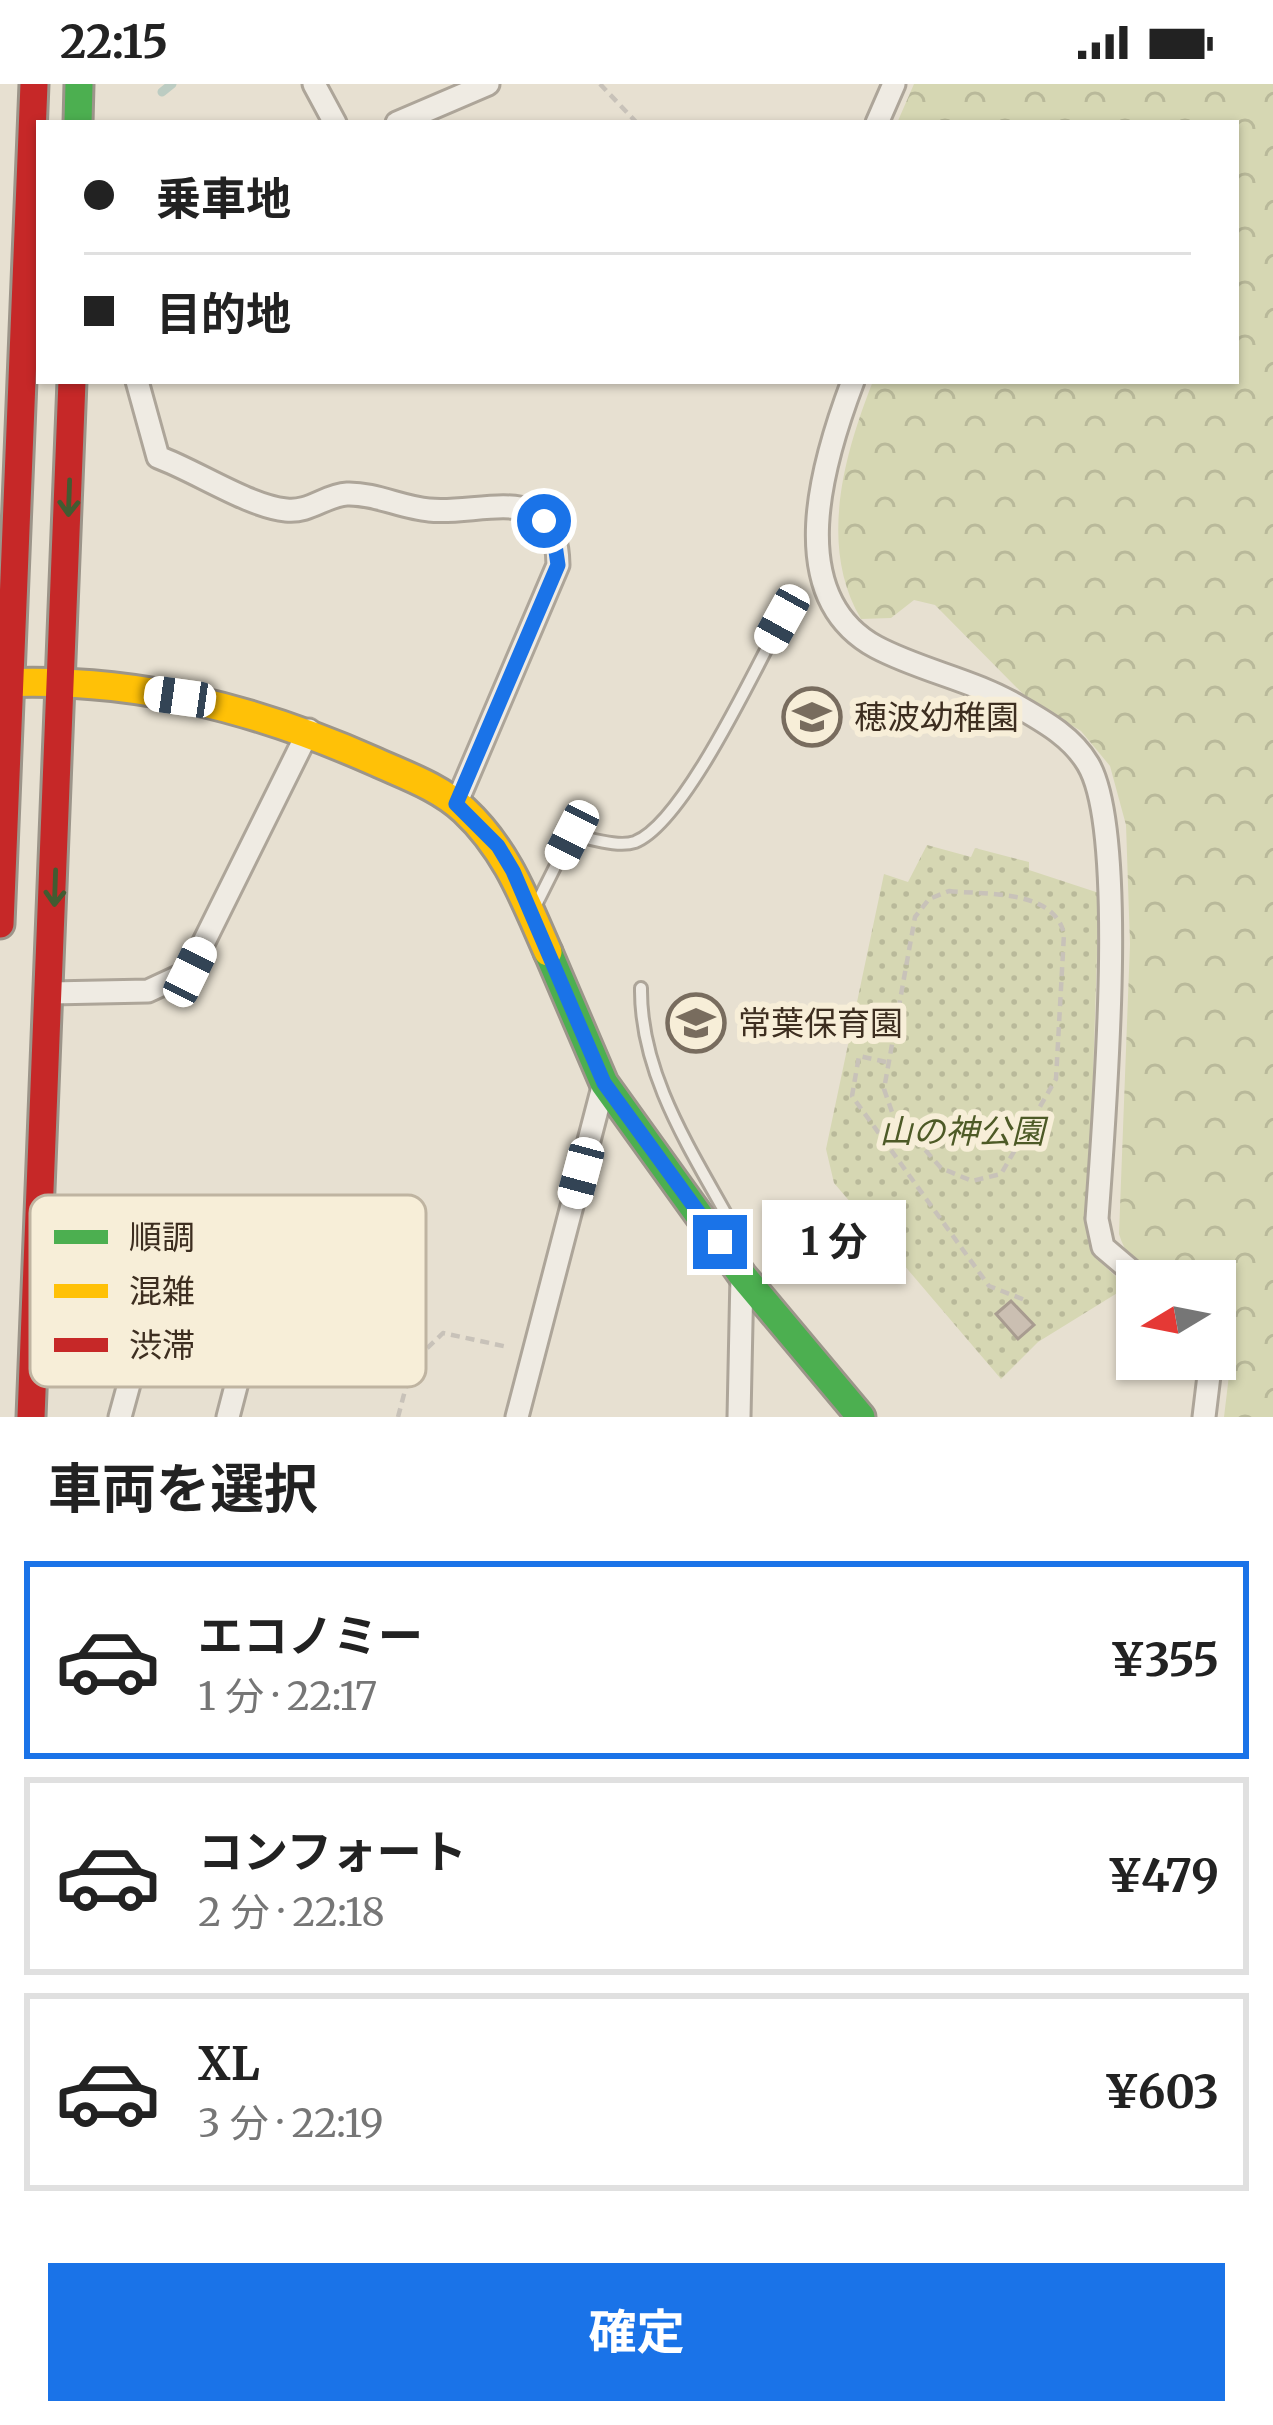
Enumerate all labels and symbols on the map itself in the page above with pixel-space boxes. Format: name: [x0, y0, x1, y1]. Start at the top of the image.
one-way arrow: [58, 478, 81, 517]
route start: [517, 494, 571, 548]
car: [749, 579, 815, 659]
car: [142, 674, 218, 720]
school or university icon: 穂波幼稚園: [781, 686, 843, 748]
place label: 穂波幼稚園: [854, 697, 1019, 738]
car: [540, 795, 604, 875]
one-way arrow: [43, 868, 66, 907]
car: [158, 932, 222, 1012]
school or university icon: 常葉保育園: [665, 992, 727, 1054]
place label: 常葉保育園: [738, 1003, 903, 1044]
park label: 山の神公園: [880, 1111, 1049, 1152]
car: [554, 1134, 608, 1212]
legend: [30, 1195, 426, 1387]
callout: 1 分: [762, 1200, 906, 1284]
route end: [693, 1215, 747, 1269]
text: 順調: [129, 1217, 195, 1258]
north arrow: [1116, 1260, 1236, 1380]
text: 混雑: [129, 1271, 195, 1312]
text: 渋滞: [129, 1325, 195, 1366]

